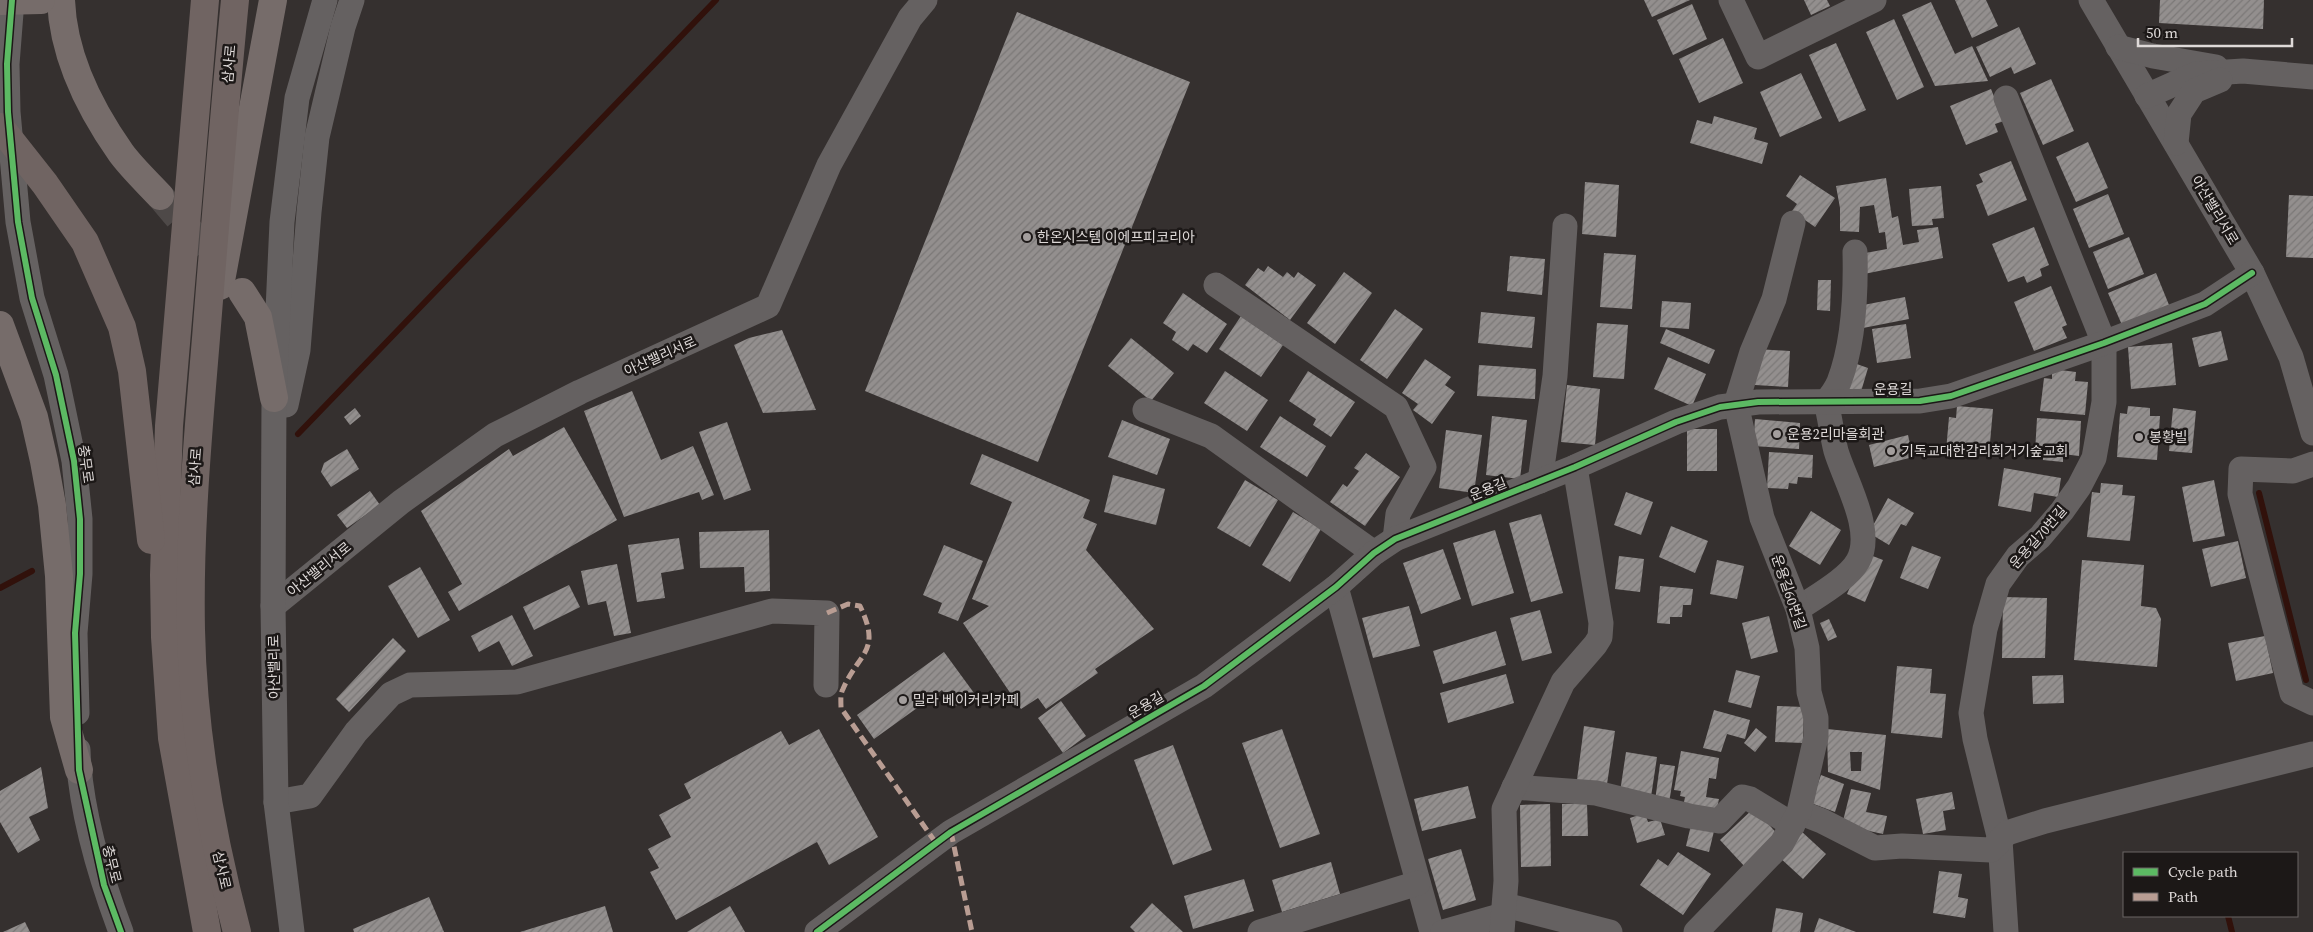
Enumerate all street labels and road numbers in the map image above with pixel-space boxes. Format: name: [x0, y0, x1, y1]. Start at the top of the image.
street label: 삼사로: [217, 44, 241, 84]
street label: 아산밸리서로: [2187, 172, 2244, 248]
street label: 아산밸리서로: [621, 331, 699, 381]
street label: 운용길: [1874, 379, 1912, 399]
street label: 충무로: [73, 443, 99, 485]
street label: 삼사로: [184, 447, 206, 487]
street label: 운용길: [1466, 472, 1510, 506]
street label: 운용길70번길: [2005, 501, 2071, 573]
street label: 아산밸리서로: [283, 537, 355, 601]
street label: 운용길60번길: [1767, 552, 1811, 632]
street label: 아산밸리로: [263, 635, 285, 699]
street label: 운용길: [1124, 687, 1168, 723]
street label: 충무로: [98, 843, 126, 885]
street label: 삼사로: [208, 849, 236, 891]

